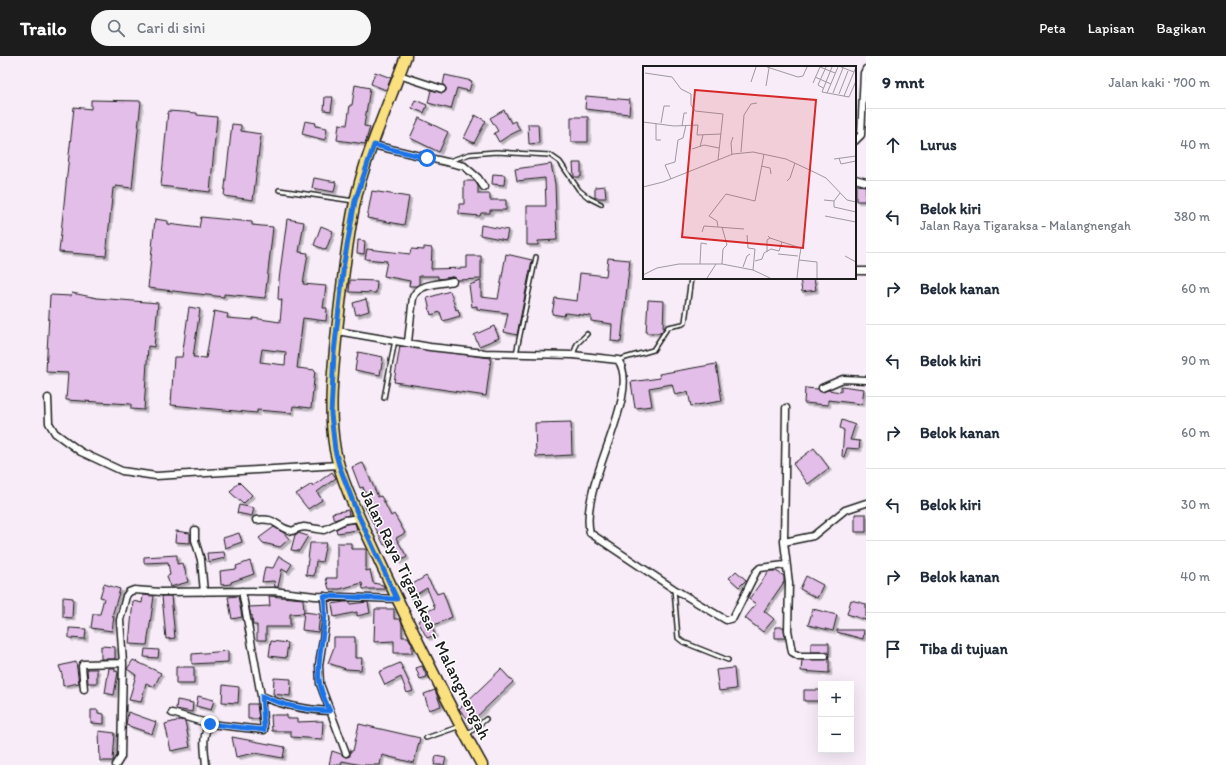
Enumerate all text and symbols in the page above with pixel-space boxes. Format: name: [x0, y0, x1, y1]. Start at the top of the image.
search box: [91, 10, 371, 46]
text: Trailo: [20, 17, 67, 40]
icon: search: [105, 17, 127, 39]
text: Cari di sini: [137, 19, 205, 37]
text: Peta: [1039, 20, 1066, 37]
text: Lapisan: [1088, 20, 1135, 37]
text: Bagikan: [1157, 20, 1206, 37]
inset map: [643, 66, 856, 279]
text: 9 mnt: [882, 72, 924, 92]
text: Jalan kaki · 700 m: [1108, 75, 1210, 90]
icon: ahead: [882, 134, 904, 156]
text: Lurus: [920, 136, 957, 154]
text: 40 m: [1180, 137, 1210, 152]
route start: [418, 149, 436, 167]
text: Belok kiri: [920, 200, 981, 218]
icon: left: [882, 206, 904, 228]
text: 380 m: [1174, 209, 1210, 224]
text: Jalan Raya Tigaraksa - Malangnengah: [920, 218, 1131, 233]
icon: right: [882, 278, 904, 300]
text: Belok kanan: [920, 280, 1000, 298]
text: 60 m: [1181, 281, 1210, 296]
icon: left: [882, 350, 904, 372]
text: Belok kiri: [920, 352, 981, 370]
text: 90 m: [1181, 353, 1210, 368]
icon: right: [882, 422, 904, 444]
text: Belok kanan: [920, 424, 1000, 442]
text: 60 m: [1181, 425, 1210, 440]
street label: Jalan Raya Tigaraksa - Malangnengah: [357, 486, 496, 743]
icon: left: [882, 494, 904, 516]
text: Belok kiri: [920, 496, 981, 514]
text: 30 m: [1181, 497, 1210, 512]
icon: right: [882, 566, 904, 588]
text: Belok kanan: [920, 568, 1000, 586]
text: 40 m: [1180, 569, 1210, 584]
icon: arrive: [882, 638, 904, 660]
text: Tiba di tujuan: [920, 640, 1008, 658]
map controls: [818, 681, 854, 753]
button: +: [818, 681, 854, 717]
route end: [201, 715, 219, 733]
button: −: [818, 717, 854, 753]

